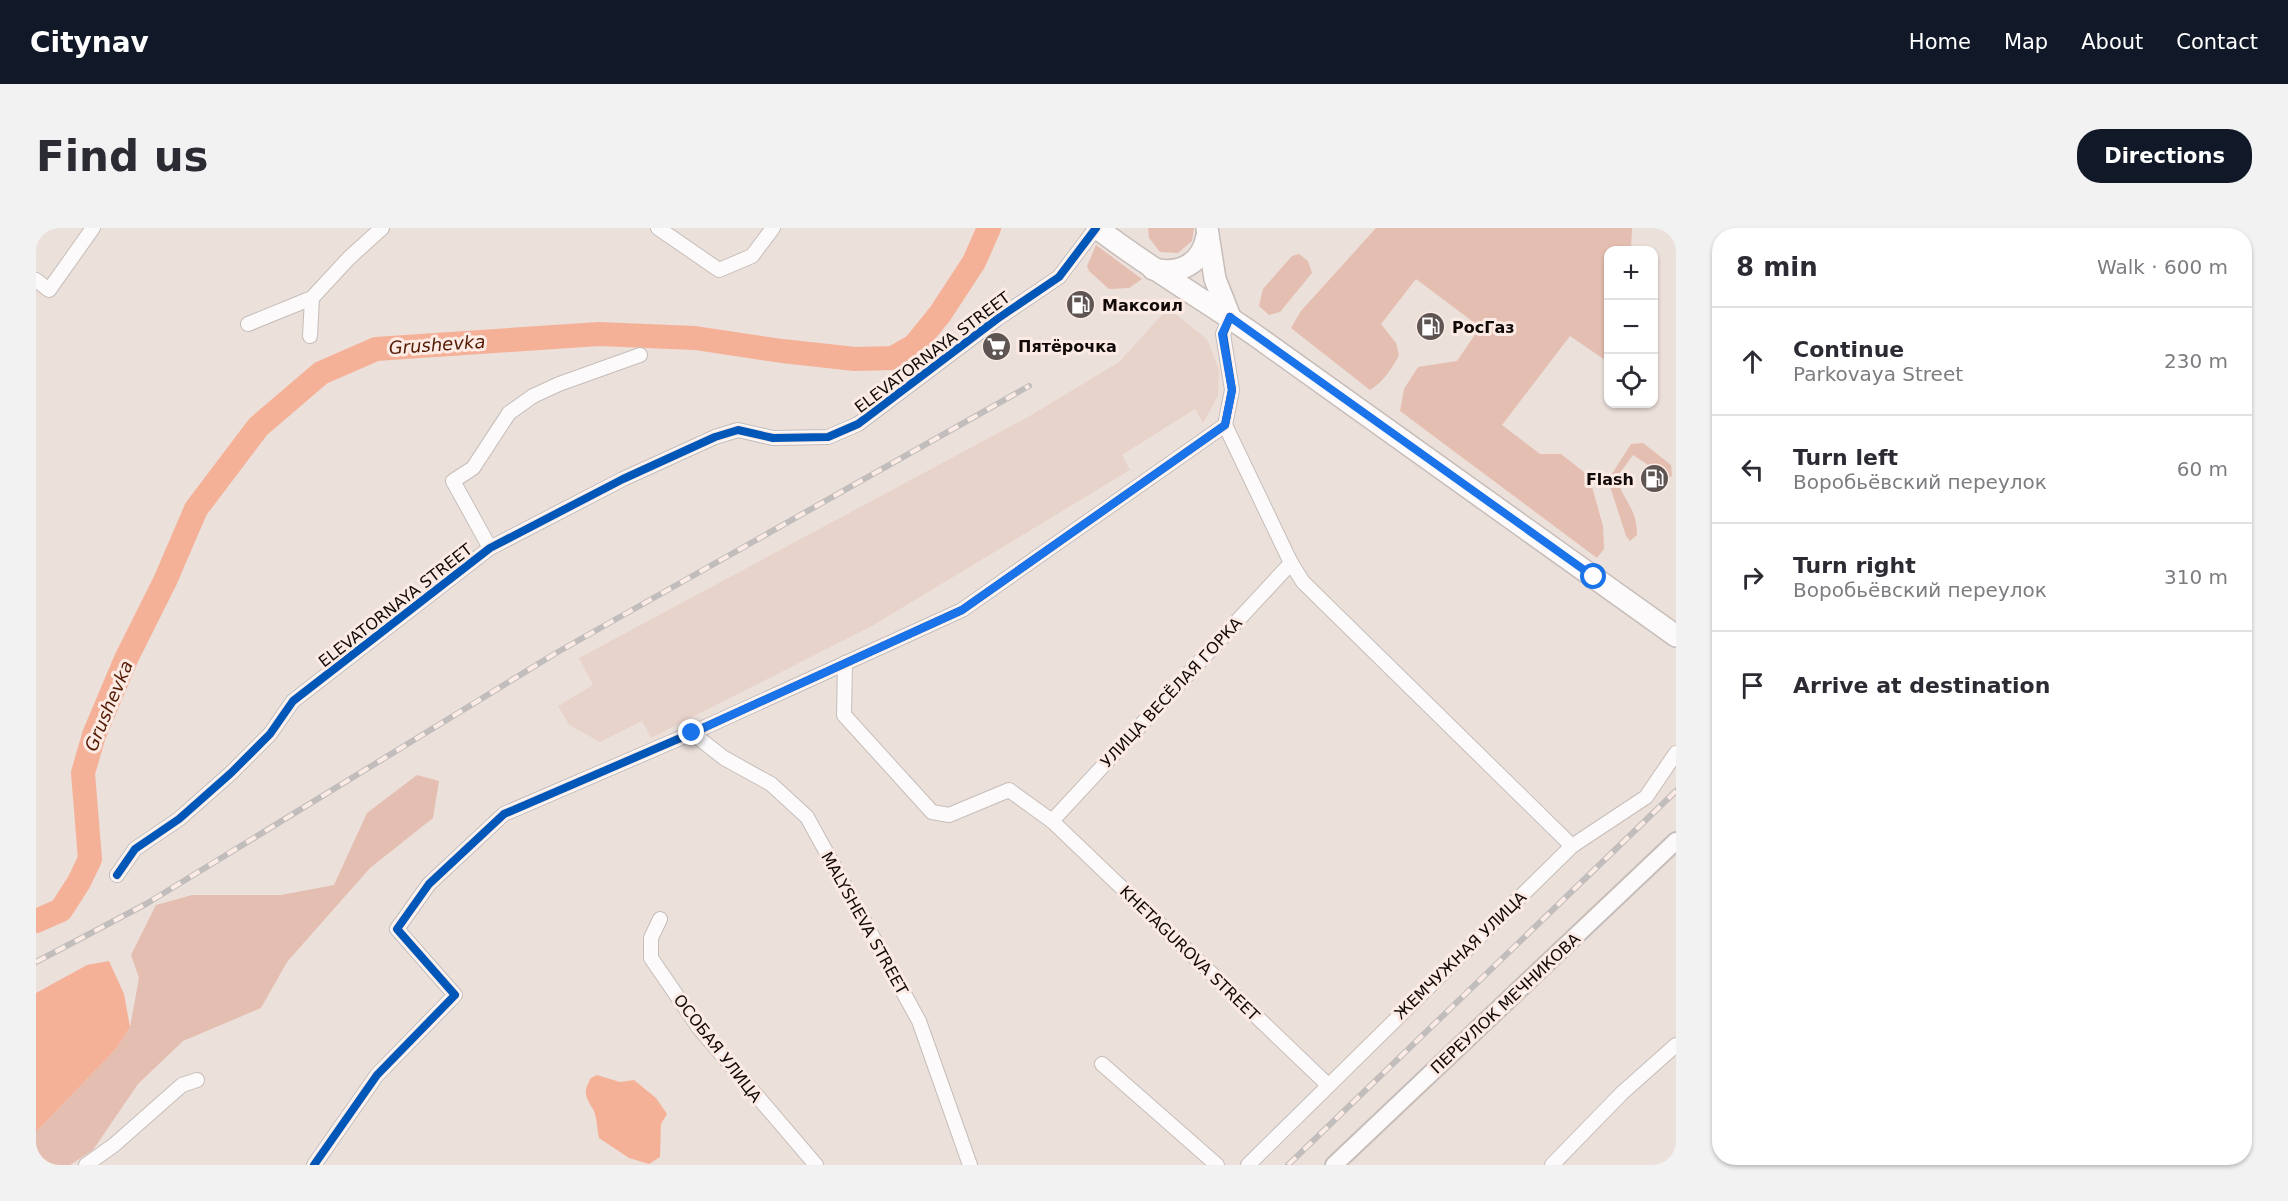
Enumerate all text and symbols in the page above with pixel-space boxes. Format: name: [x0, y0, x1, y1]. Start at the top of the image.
text: Citynav: [30, 26, 149, 59]
text: Home: [1909, 30, 1971, 54]
text: Map: [2004, 30, 2048, 54]
text: About: [2081, 30, 2143, 54]
text: Contact: [2176, 30, 2258, 54]
button: Directions: [2077, 129, 2252, 183]
text: Find us: [36, 132, 209, 181]
map controls: [1604, 246, 1658, 408]
button: +: [1604, 246, 1658, 300]
text: 8 min: [1736, 252, 1818, 282]
text: Walk · 600 m: [2097, 255, 2228, 279]
street label: ELEVATORNAYA STREET: [851, 288, 1014, 417]
fuel station icon: Максоил: [1065, 289, 1097, 321]
place label: Максоил: [1102, 296, 1183, 315]
button: −: [1604, 300, 1658, 354]
fuel station icon: РосГаз: [1415, 311, 1447, 343]
place label: РосГаз: [1452, 318, 1515, 337]
supermarket icon: Пятёрочка: [981, 330, 1013, 362]
water label: Grushevka: [388, 331, 486, 358]
place label: Пятёрочка: [1018, 337, 1117, 356]
text: Continue: [1793, 337, 1904, 362]
icon: ahead: [1736, 345, 1769, 378]
text: 230 m: [2164, 349, 2228, 373]
button: locate: [1604, 354, 1658, 408]
text: Parkovaya Street: [1793, 362, 1963, 386]
text: Turn left: [1793, 445, 1898, 470]
icon: left: [1736, 453, 1769, 486]
text: 60 m: [2177, 457, 2228, 481]
fuel station icon: Flash: [1639, 463, 1671, 495]
place label: Flash: [1586, 470, 1634, 489]
text: Воробьёвский переулок: [1793, 470, 2047, 494]
street label: ELEVATORNAYA STREET: [315, 539, 476, 671]
text: Turn right: [1793, 553, 1916, 578]
icon: right: [1736, 561, 1769, 594]
route start: [1580, 563, 1606, 589]
text: 310 m: [2164, 565, 2228, 589]
text: Воробьёвский переулок: [1793, 578, 2047, 602]
street label: УЛИЦА ВЕСЁЛАЯ ГОРКА: [1097, 613, 1246, 771]
water label: Grushevka: [80, 657, 137, 754]
icon: arrive: [1736, 669, 1769, 702]
text: Arrive at destination: [1793, 673, 2050, 698]
route end: [678, 719, 704, 745]
street label: MALYSHEVA STREET: [817, 848, 912, 998]
street label: KHETAGUROVA STREET: [1116, 882, 1263, 1025]
street label: ЖЕМЧУЖНАЯ УЛИЦА: [1391, 888, 1530, 1023]
street label: ПЕРЕУЛОК МЕЧНИКОВА: [1427, 929, 1584, 1078]
street label: ОСОБАЯ УЛИЦА: [670, 991, 766, 1106]

